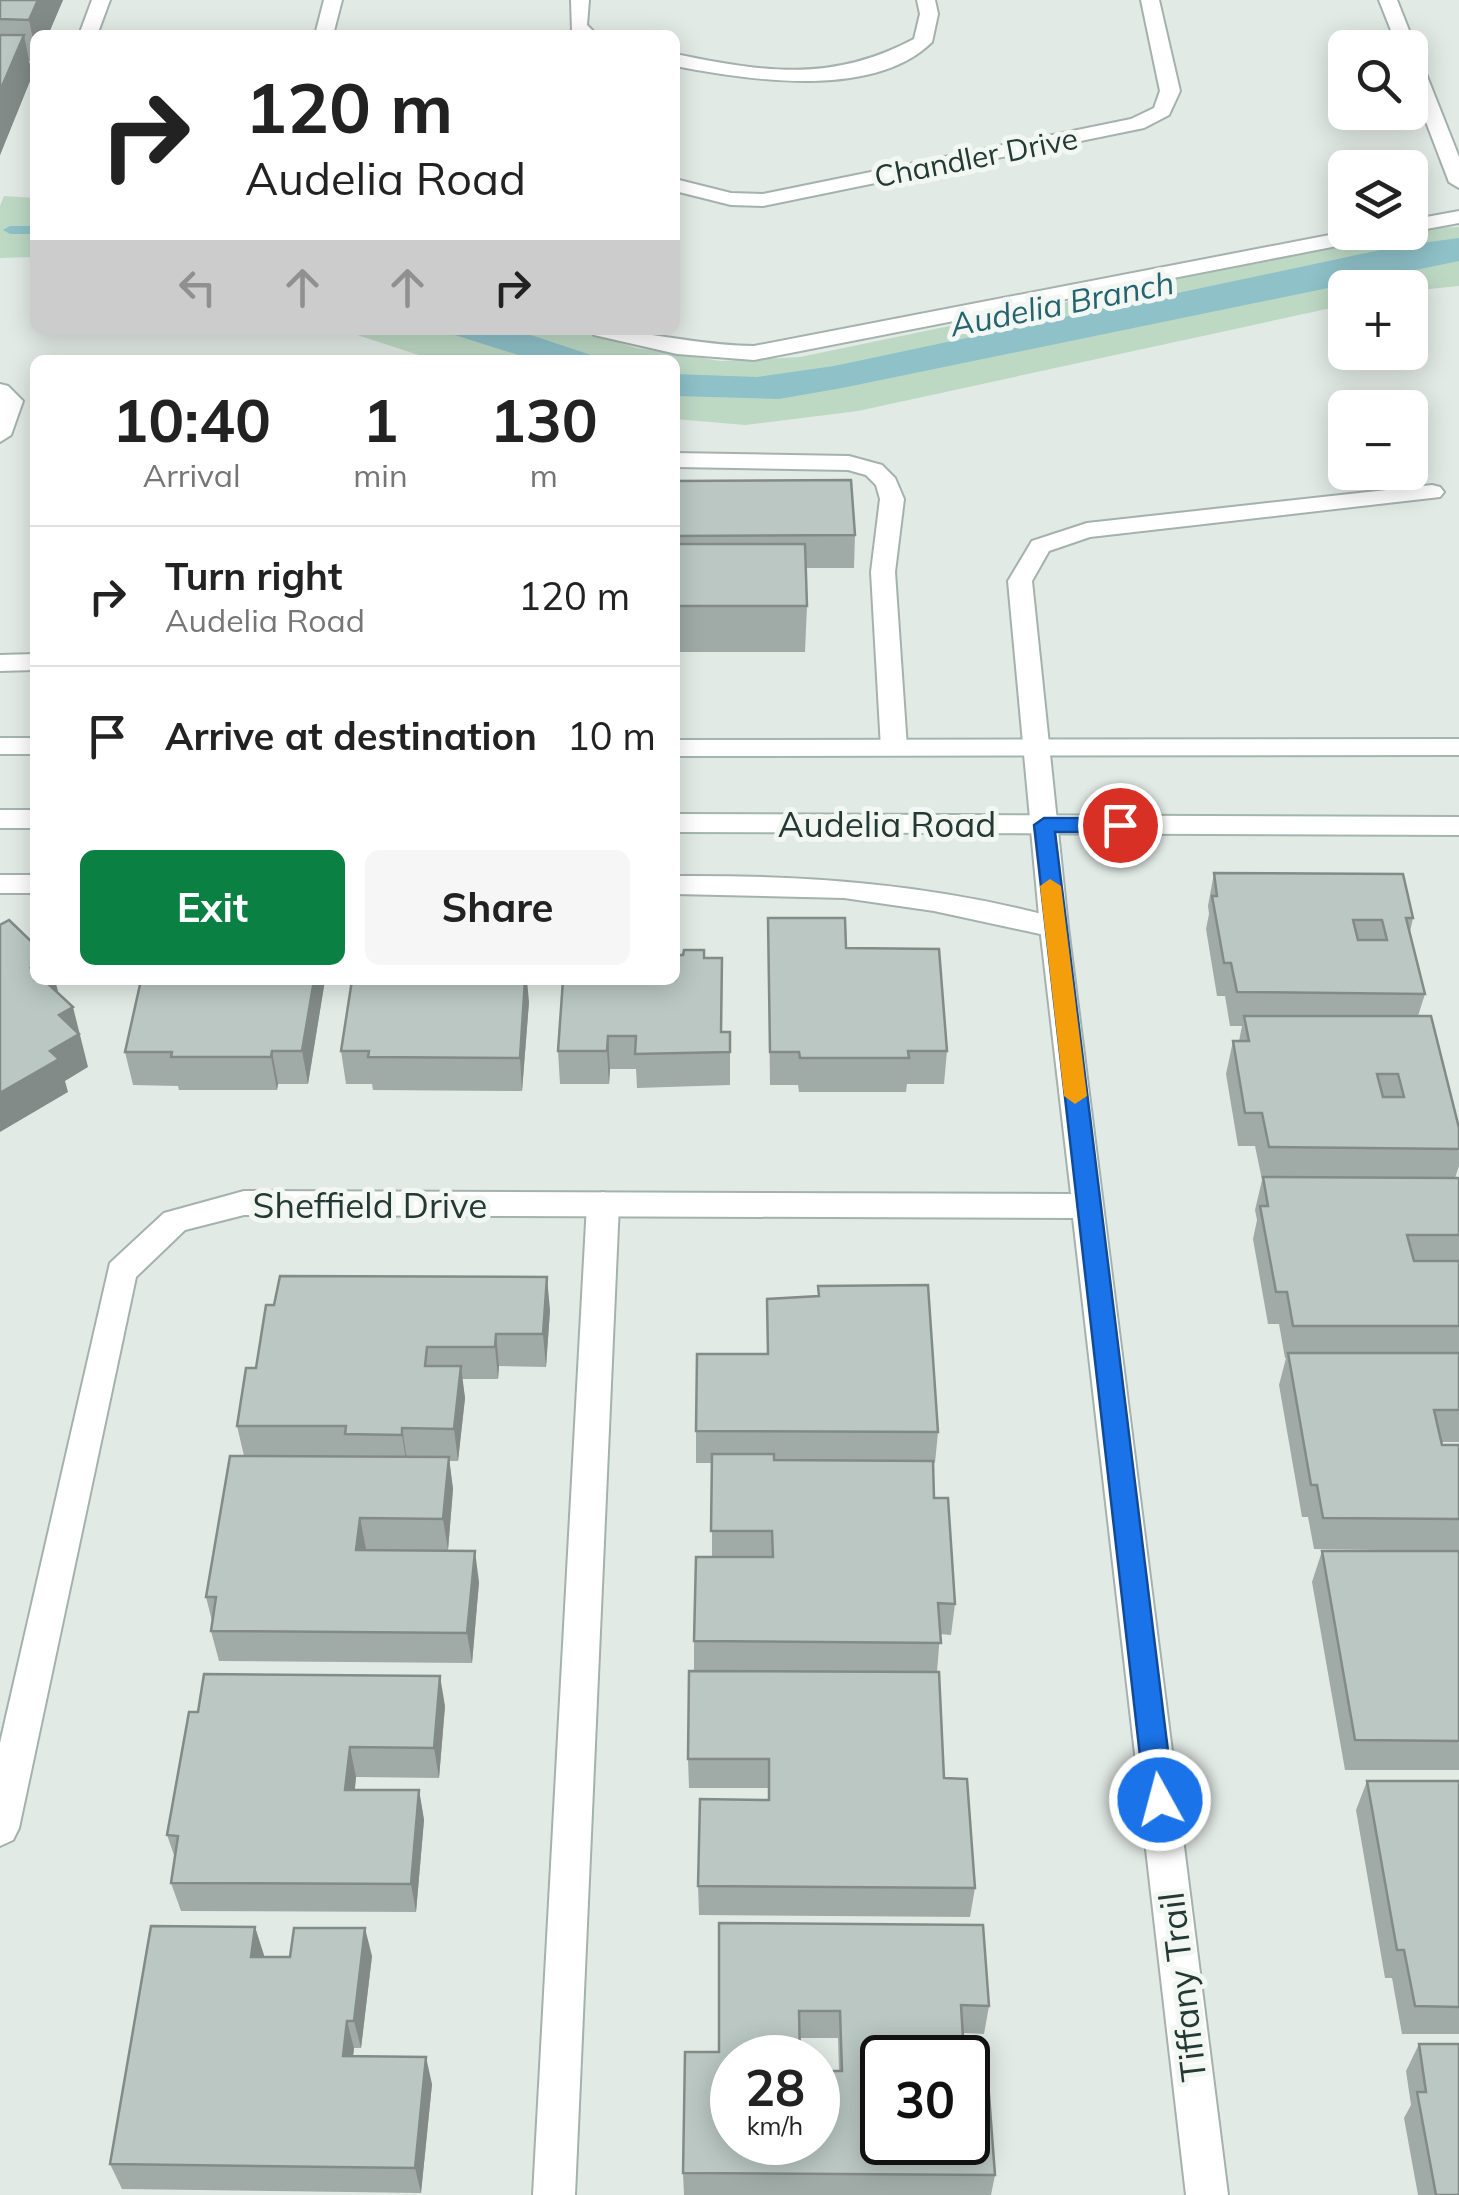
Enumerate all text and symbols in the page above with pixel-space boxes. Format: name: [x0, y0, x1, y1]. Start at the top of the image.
map controls: [1328, 30, 1428, 490]
button: search: [1328, 30, 1428, 130]
text: 120 m: [245, 63, 453, 151]
icon: right: [80, 70, 210, 200]
street label: Chandler Drive: [871, 119, 1081, 195]
text: Audelia Road: [245, 150, 526, 206]
button: layers: [1328, 150, 1428, 250]
icon: left: [170, 260, 225, 315]
icon: ahead: [275, 260, 330, 315]
icon: ahead: [380, 260, 435, 315]
icon: right: [485, 260, 540, 315]
water label: Audelia Branch: [946, 262, 1177, 344]
button: +: [1328, 270, 1428, 370]
text: 10:40: [112, 382, 271, 457]
text: 1: [362, 382, 398, 457]
text: 130: [490, 382, 598, 457]
button: −: [1328, 390, 1428, 490]
text: Arrival: [143, 455, 241, 495]
text: min: [353, 455, 408, 495]
text: m: [530, 455, 558, 495]
text: Turn right: [165, 552, 342, 600]
icon: right: [80, 569, 135, 624]
text: 120 m: [518, 572, 630, 620]
text: Audelia Road: [165, 600, 365, 640]
icon: arrive: [80, 709, 135, 764]
text: Arrive at destination: [165, 712, 537, 760]
text: 10 m: [567, 712, 656, 760]
pin: [1078, 783, 1163, 868]
icon: arrive: [1093, 798, 1148, 853]
street label: Audelia Road: [778, 802, 996, 846]
button: Exit: [80, 850, 345, 965]
button: Share: [365, 850, 630, 965]
street label: Sheffield Drive: [253, 1183, 487, 1227]
position arrow: [1108, 1748, 1212, 1852]
street label: Tiffany Trail: [1149, 1890, 1215, 2084]
speed limit sign: 30: [860, 2035, 990, 2165]
text: 28: [745, 2056, 805, 2119]
text: km/h: [747, 2110, 803, 2141]

